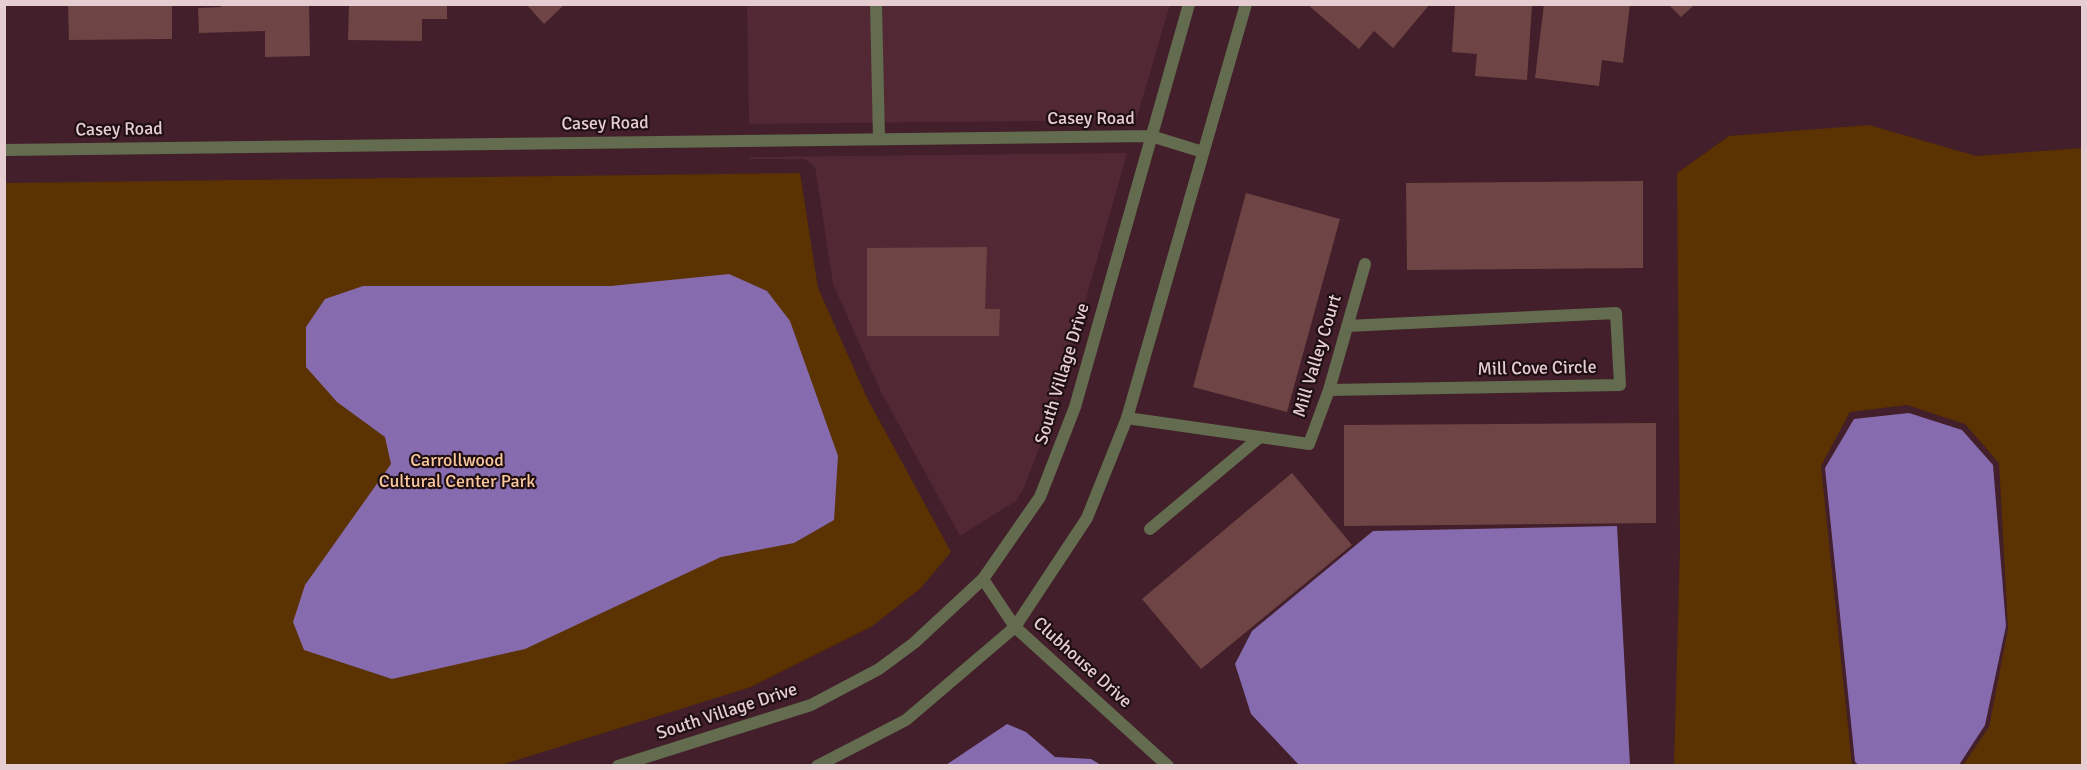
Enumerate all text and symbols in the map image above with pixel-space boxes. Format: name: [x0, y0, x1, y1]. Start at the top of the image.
street label: Casey Road: [1047, 108, 1135, 130]
street label: Casey Road: [561, 112, 649, 136]
street label: Casey Road: [75, 118, 163, 142]
street label: Mill Valley Court: [1289, 292, 1347, 420]
street label: South Village Drive: [1031, 301, 1095, 447]
street label: Mill Cove Circle: [1477, 357, 1597, 381]
park label: Carrollwood Cultural Center Park: [379, 450, 535, 492]
street label: Clubhouse Drive: [1028, 613, 1136, 713]
street label: South Village Drive: [654, 679, 800, 745]

